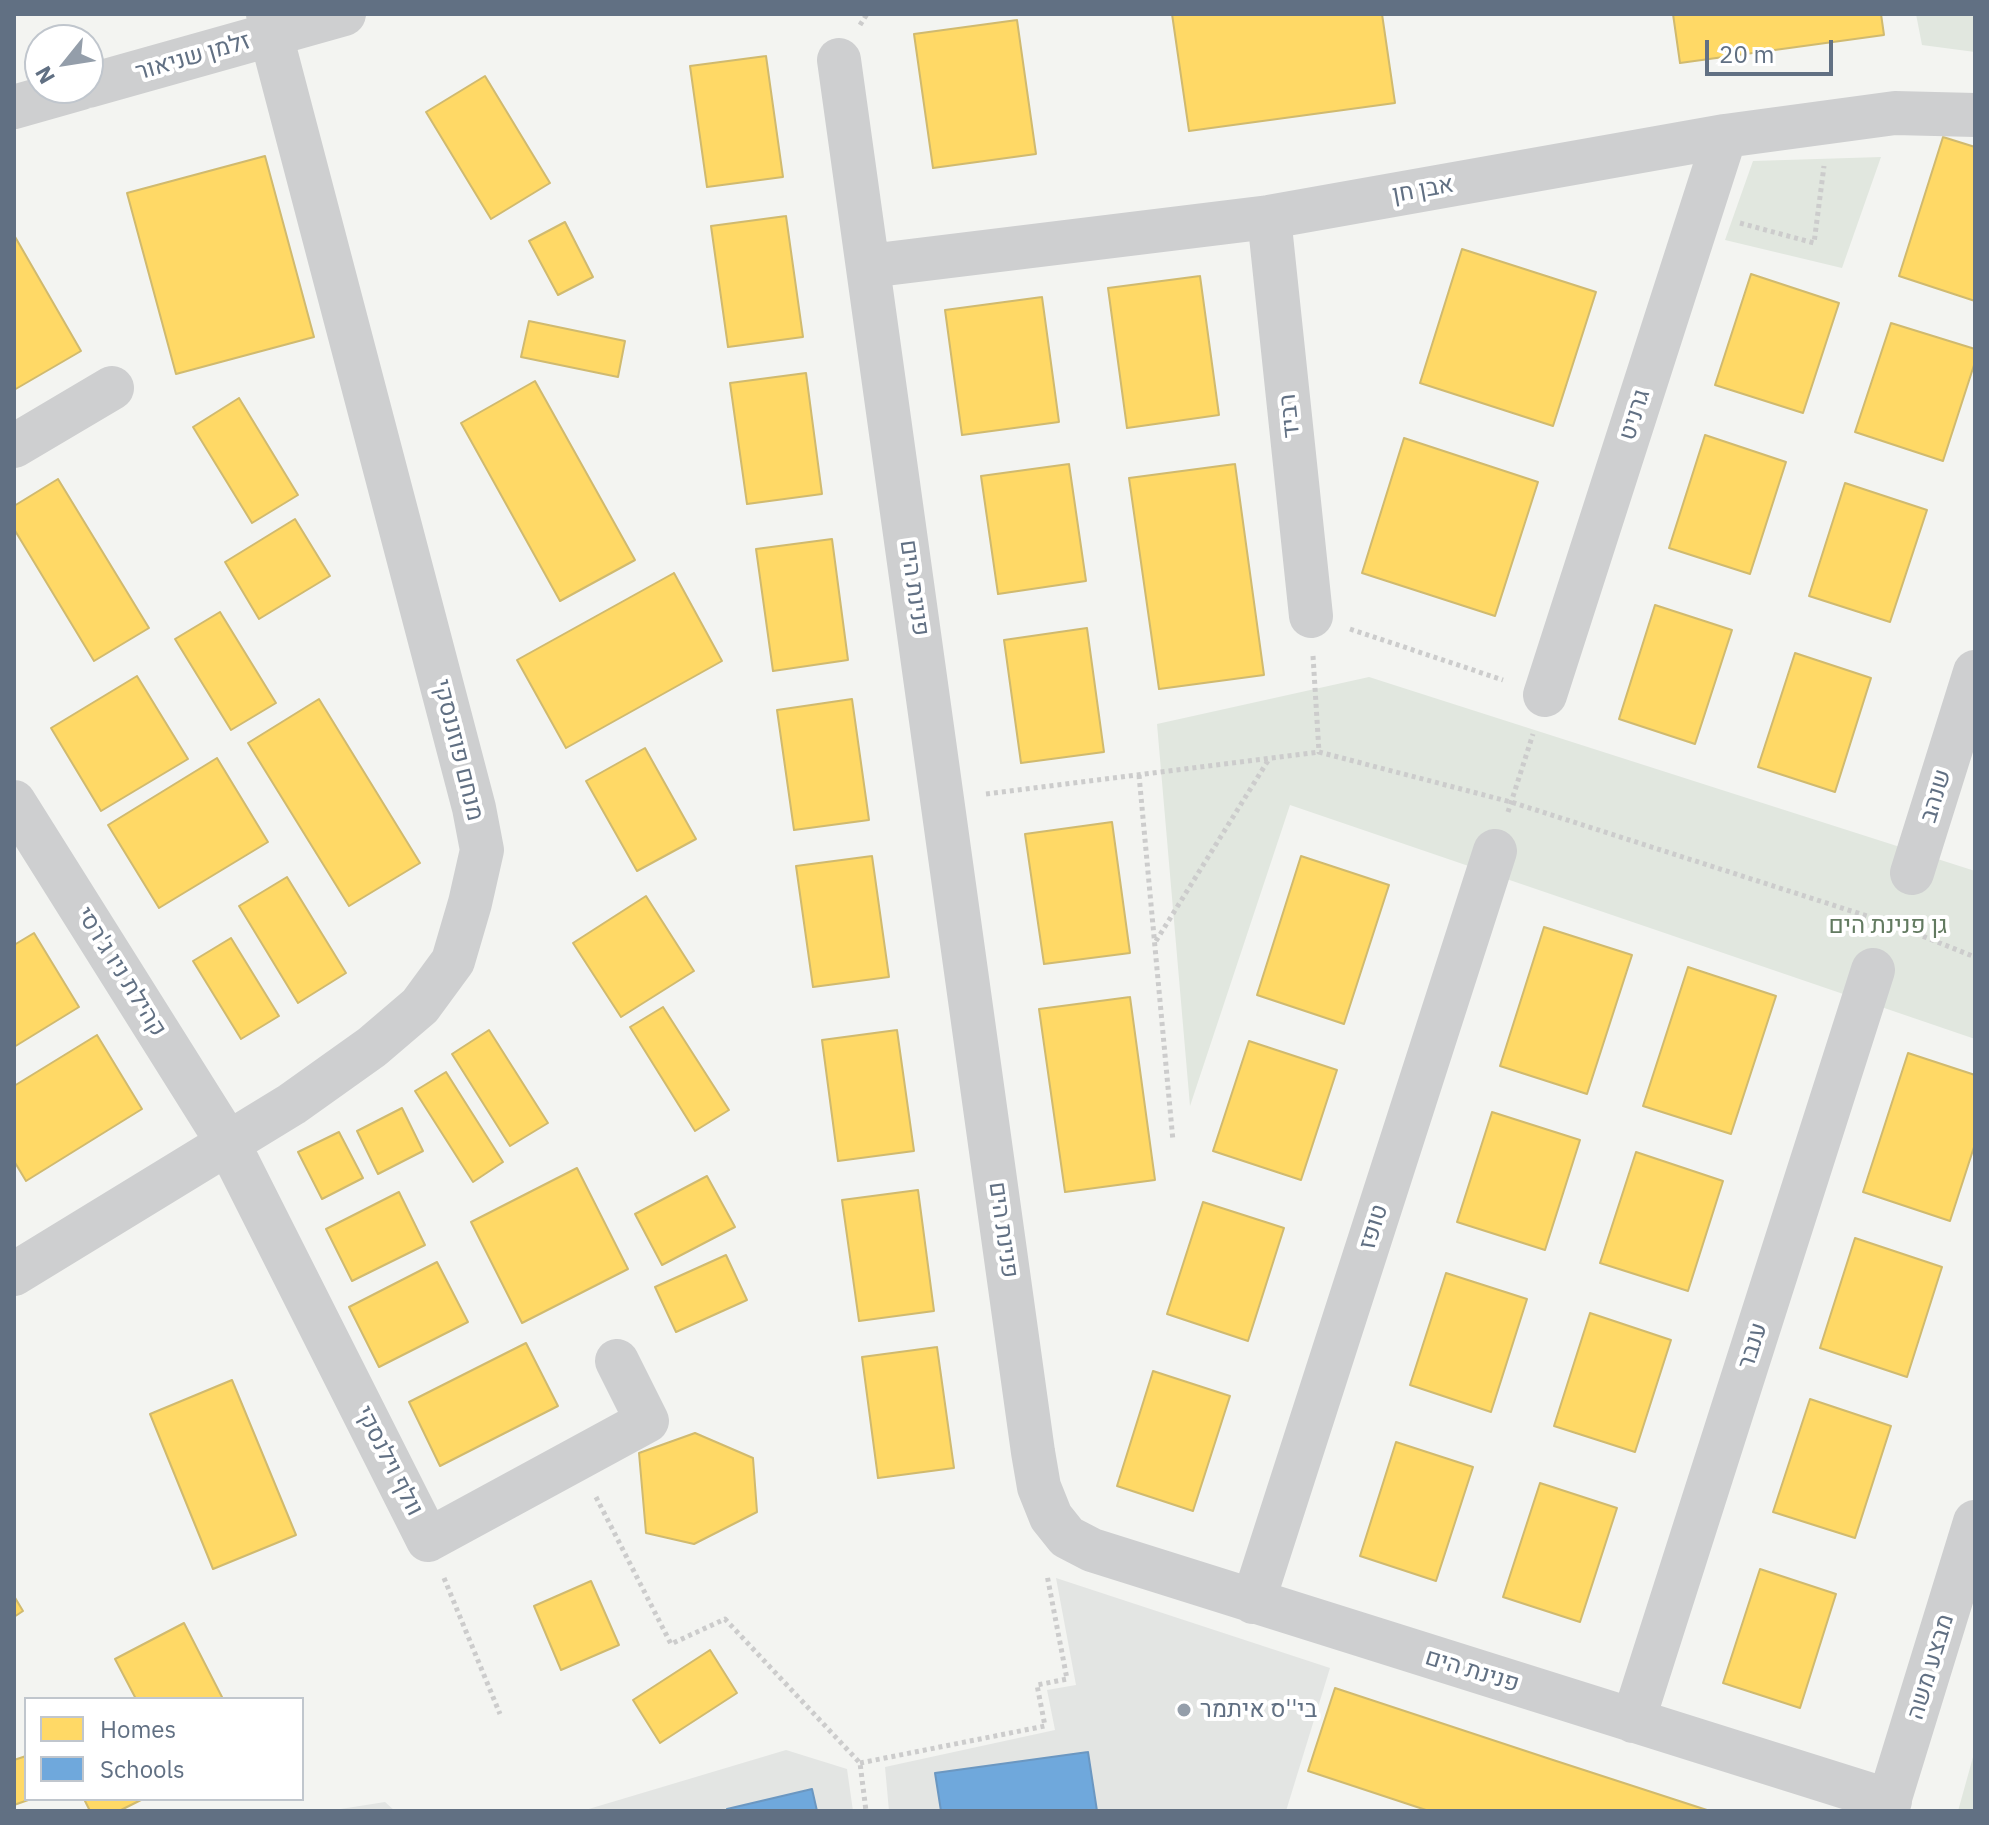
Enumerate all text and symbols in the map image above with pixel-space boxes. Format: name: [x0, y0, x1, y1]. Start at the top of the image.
north arrow: [24, 24, 104, 104]
scale bar: [1709, 24, 1837, 74]
street label: זלמן שניאור: [132, 27, 254, 87]
text: 20 m: [1719, 38, 1774, 70]
text: N: [28, 61, 61, 89]
street label: אבן חן: [1390, 170, 1456, 210]
street label: גרניט: [1613, 386, 1657, 444]
street label: רביד: [1273, 393, 1307, 439]
street label: פנינת הים: [893, 538, 935, 638]
street label: מנחם פוזננסקי: [427, 676, 489, 824]
street label: שנהב: [1914, 766, 1958, 826]
street label: קהילת ניו ג'רסי: [70, 902, 172, 1042]
park label: גן פנינת הים: [1829, 912, 1947, 940]
street label: פנינת הים: [982, 1180, 1024, 1280]
street label: טופז: [1353, 1201, 1395, 1253]
street label: ענבר: [1732, 1319, 1774, 1373]
street label: וולף וילנסקי: [349, 1401, 429, 1521]
street label: מבצע משה: [1901, 1611, 1961, 1723]
street label: פנינת הים: [1421, 1643, 1523, 1699]
place label: בי''ס איתמר: [1200, 1696, 1317, 1724]
legend: [24, 1697, 304, 1801]
marker: בי''ס איתמר: [1175, 1701, 1193, 1719]
text: Homes: [100, 1713, 176, 1745]
text: Schools: [100, 1753, 185, 1785]

